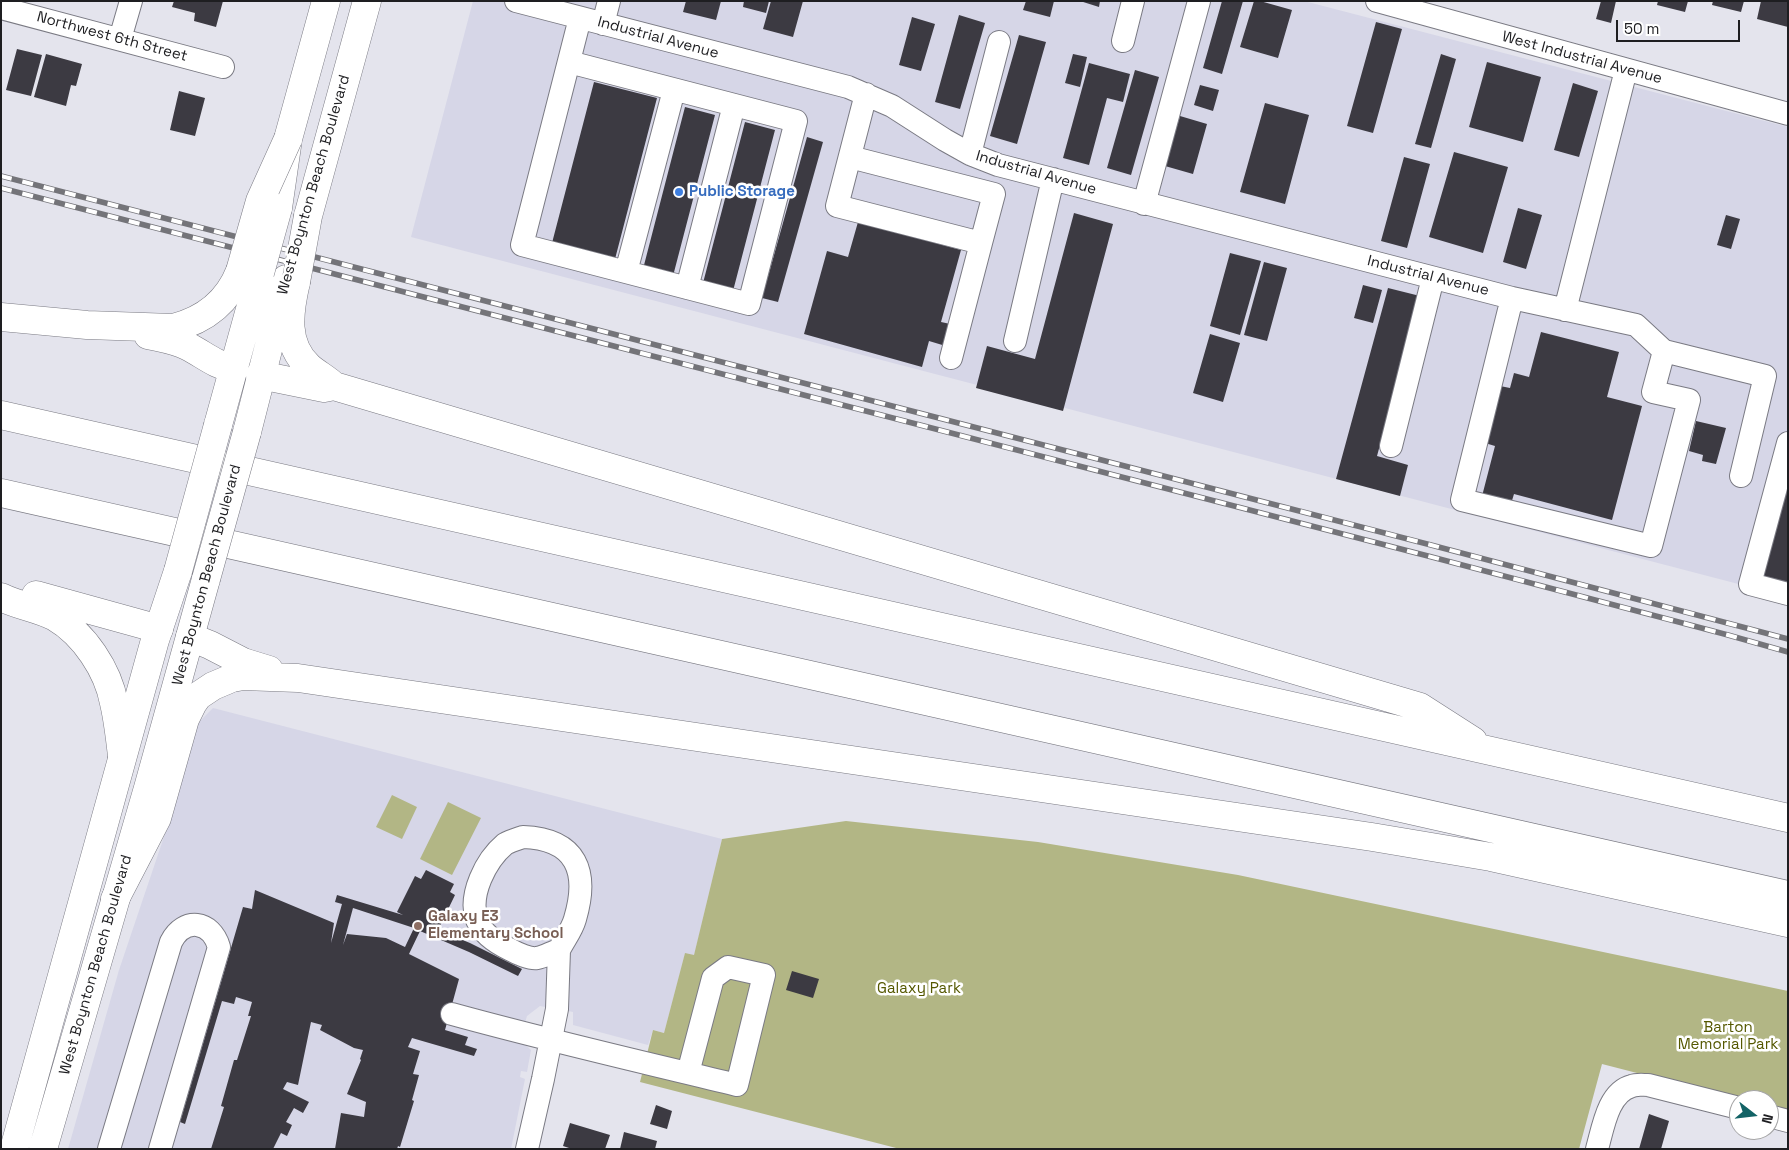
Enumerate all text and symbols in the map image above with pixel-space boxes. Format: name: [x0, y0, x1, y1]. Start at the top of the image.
street label: Northwest 6th Street: [35, 8, 189, 66]
scale bar: [1619, 10, 1743, 42]
street label: Industrial Avenue: [595, 13, 721, 63]
text: 50 m: [1624, 19, 1659, 38]
street label: West Industrial Avenue: [1500, 28, 1664, 88]
street label: West Boynton Beach Boulevard: [274, 73, 354, 297]
street label: Industrial Avenue: [974, 147, 1098, 199]
place label: Public Storage: [689, 183, 795, 201]
marker: Public Storage: [673, 186, 685, 198]
street label: Industrial Avenue: [1365, 252, 1491, 300]
street label: West Boynton Beach Boulevard: [169, 463, 245, 687]
street label: West Boynton Beach Boulevard: [56, 853, 136, 1077]
place label: Galaxy E3 Elementary School: [428, 908, 563, 943]
marker: Galaxy E3 Elementary School: [412, 920, 424, 932]
park label: Galaxy Park: [877, 980, 961, 998]
park label: Barton Memorial Park: [1678, 1019, 1778, 1054]
north arrow: [1729, 1090, 1779, 1140]
text: N: [1758, 1112, 1777, 1126]

